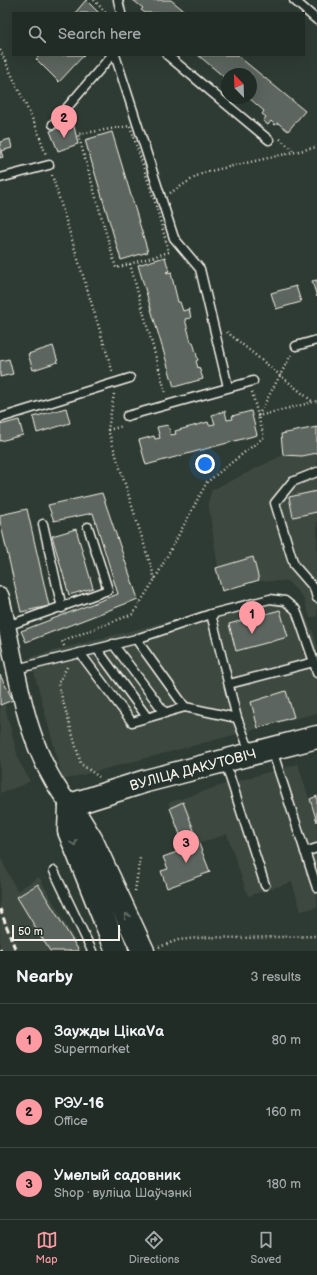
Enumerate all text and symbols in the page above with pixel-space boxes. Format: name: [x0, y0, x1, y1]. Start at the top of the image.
search box: [12, 12, 305, 56]
icon: search: [26, 23, 48, 45]
text: Search here: [58, 25, 141, 44]
north arrow: [221, 68, 257, 104]
pin: 2: [51, 105, 77, 138]
your location: [195, 454, 215, 474]
pin: 1: [239, 601, 265, 634]
street label: ВУЛІЦА ДАКУТОВІЧ: [127, 745, 258, 794]
pin: 3: [173, 830, 199, 863]
one-way arrow: [69, 840, 77, 847]
one-way arrow: [124, 912, 132, 920]
scale bar: [12, 923, 120, 942]
text: 50 m: [18, 925, 43, 938]
text: Nearby: [16, 967, 73, 987]
text: 3 results: [250, 969, 301, 985]
text: Заужды ЦікаVа: [54, 1022, 164, 1041]
text: 1: [26, 1032, 32, 1048]
text: 80 m: [272, 1032, 301, 1048]
text: Supermarket: [54, 1041, 130, 1057]
text: РЭУ-16: [54, 1094, 104, 1113]
text: 2: [25, 1104, 33, 1120]
text: 160 m: [266, 1104, 301, 1120]
text: Office: [54, 1113, 88, 1129]
text: Умелый садовник: [54, 1166, 181, 1185]
text: 3: [25, 1176, 33, 1192]
text: 180 m: [266, 1176, 301, 1192]
text: Shop · вуліца Шаўчэнкі: [54, 1185, 192, 1201]
tab: Map: [36, 1229, 58, 1266]
tab: Directions: [129, 1229, 179, 1266]
tab: Saved: [251, 1229, 281, 1266]

